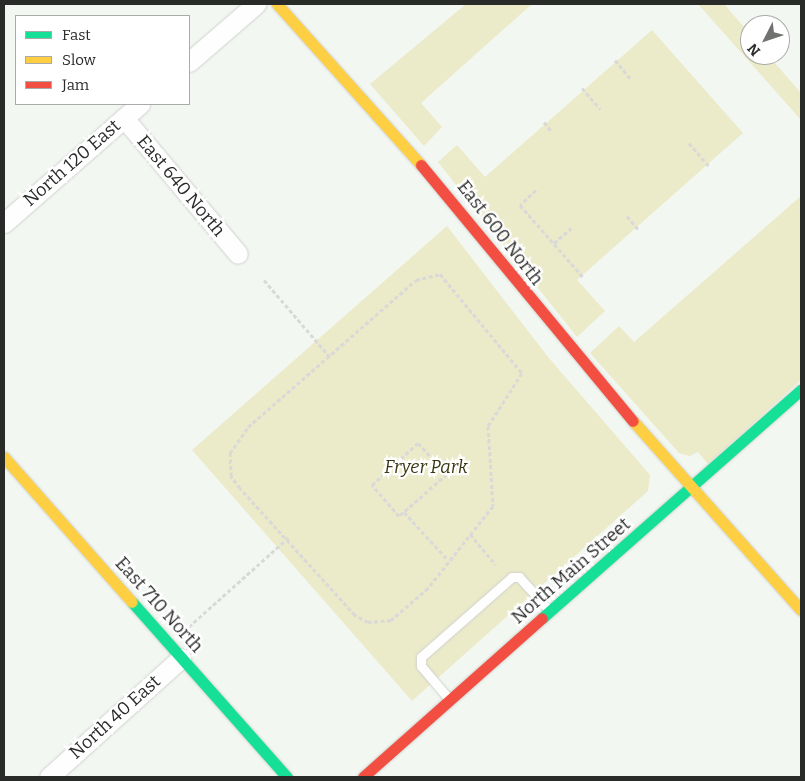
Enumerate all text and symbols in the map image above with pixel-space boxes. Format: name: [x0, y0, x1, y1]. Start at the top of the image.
legend: [15, 15, 190, 105]
north arrow: [740, 15, 790, 65]
text: Fast: [62, 26, 91, 44]
text: N: [744, 40, 764, 59]
text: Slow: [62, 51, 96, 69]
text: Jam: [62, 76, 89, 94]
street label: North 120 East: [19, 115, 125, 211]
street label: East 640 North: [132, 131, 230, 241]
street label: East 600 North: [453, 177, 547, 289]
park label: Fryer Park: [384, 456, 468, 478]
street label: North Main Street: [507, 514, 635, 628]
street label: East 710 North: [111, 553, 207, 657]
street label: North 40 East: [65, 671, 165, 763]

